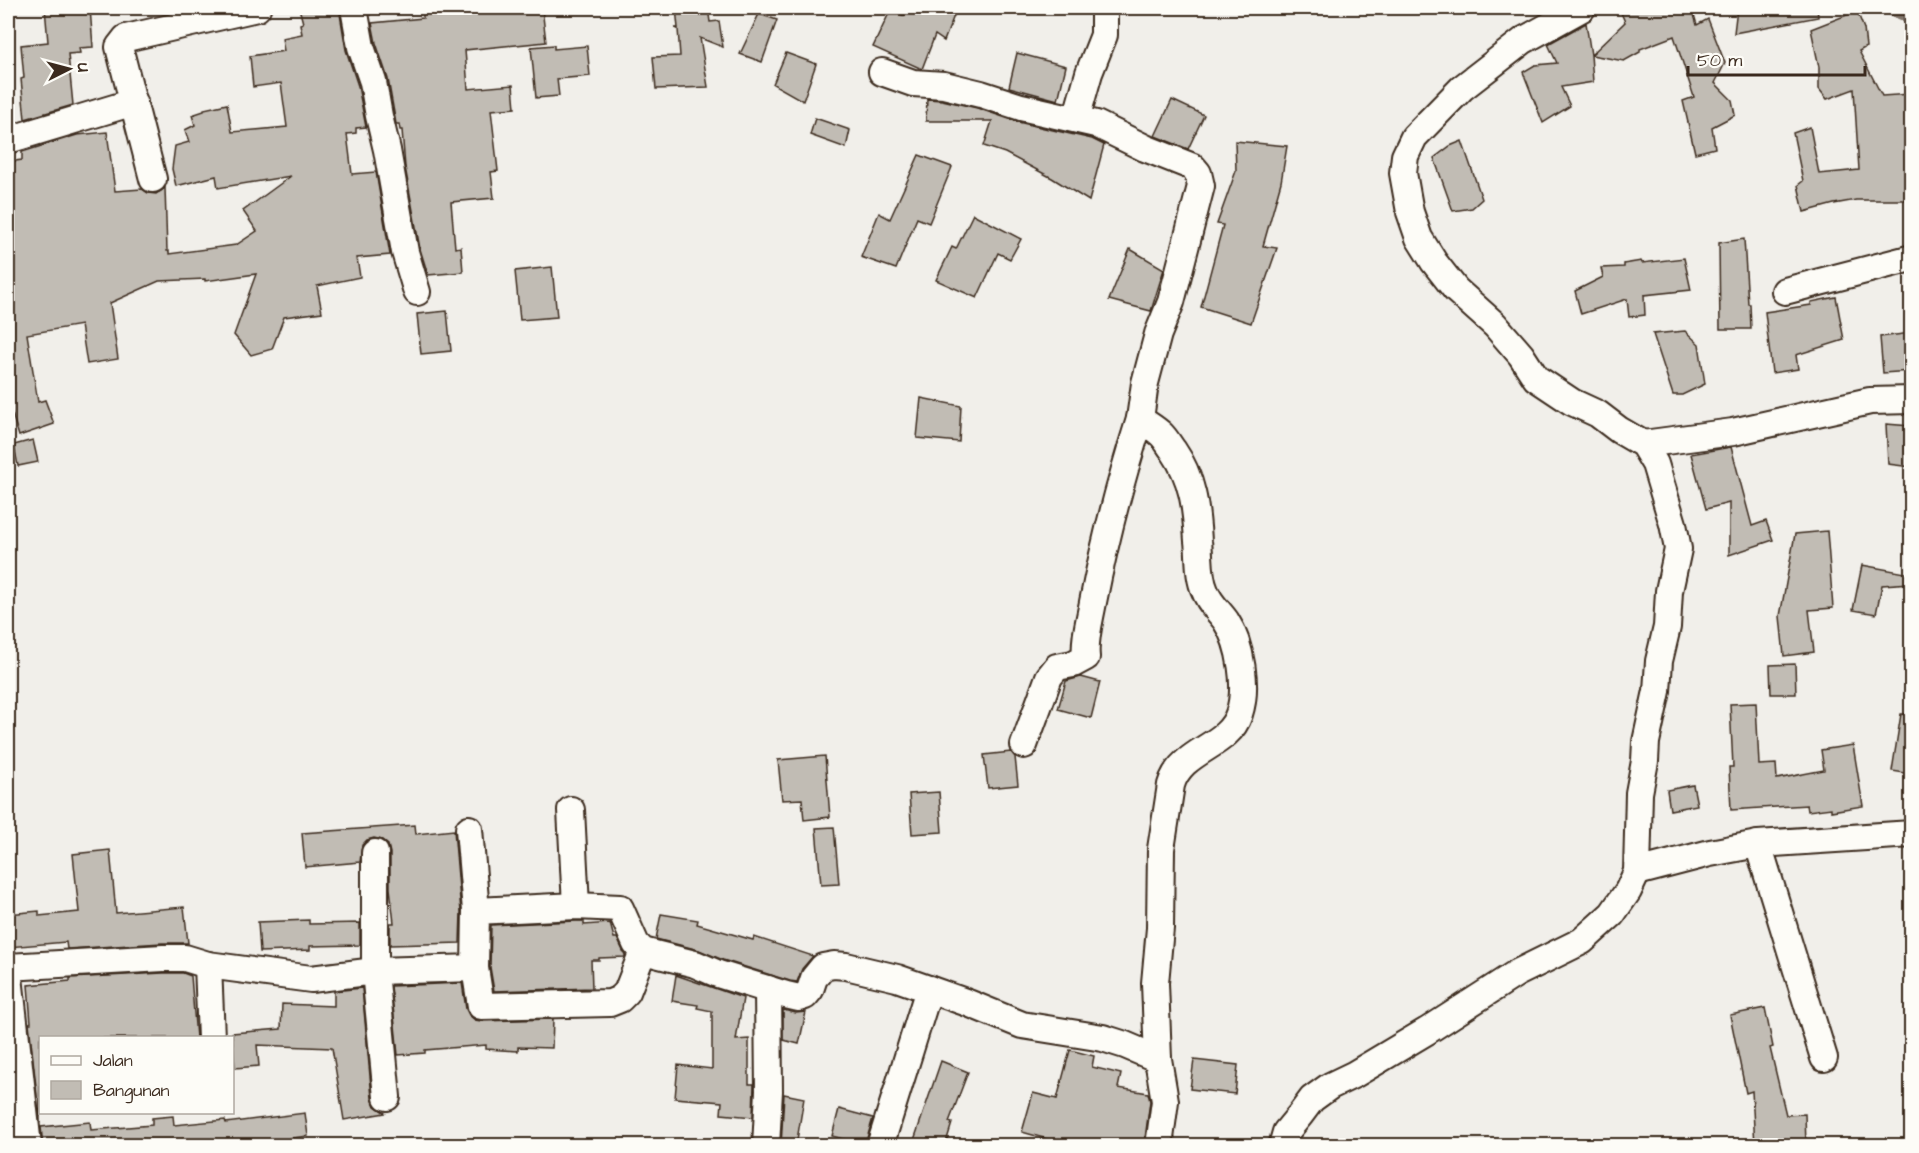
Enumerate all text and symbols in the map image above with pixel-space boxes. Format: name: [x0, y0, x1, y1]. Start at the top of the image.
north arrow: [39, 39, 99, 99]
scale bar: [1688, 39, 1865, 77]
text: 50 m: [1697, 48, 1742, 73]
text: U: [72, 62, 94, 73]
legend: [39, 1036, 234, 1114]
text: Jalan: [93, 1048, 133, 1073]
text: Bangunan: [93, 1078, 170, 1104]

